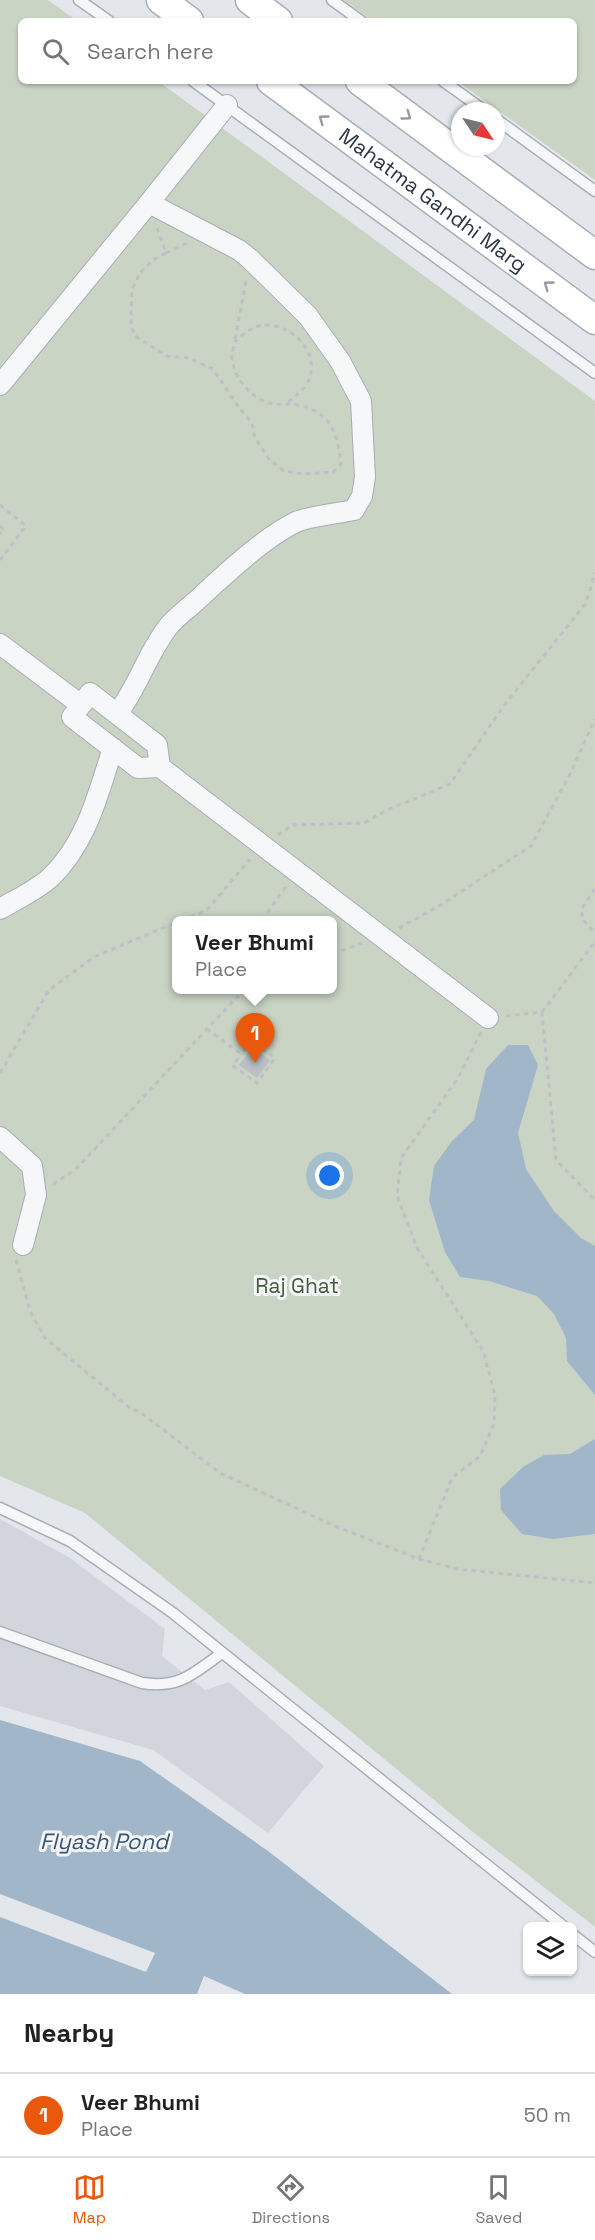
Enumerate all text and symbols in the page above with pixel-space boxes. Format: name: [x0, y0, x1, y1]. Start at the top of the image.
search box: [18, 18, 577, 84]
icon: search: [39, 35, 72, 68]
text: Search here: [87, 37, 214, 65]
north arrow: [451, 102, 505, 156]
one-way arrow: [400, 108, 411, 119]
one-way arrow: [319, 116, 330, 127]
street label: Mahatma Gandhi Marg: [334, 122, 532, 278]
one-way arrow: [543, 281, 554, 292]
popup: [172, 916, 337, 994]
text: Veer Bhumi: [195, 928, 314, 956]
text: Place: [195, 956, 247, 982]
pin: 1: [236, 1014, 274, 1063]
your location: [315, 1161, 344, 1190]
park label: Raj Ghat: [255, 1272, 339, 1299]
water label: Flyash Pond: [40, 1827, 171, 1855]
map controls: [523, 1922, 577, 1976]
button: layers: [523, 1922, 577, 1976]
text: Nearby: [24, 2016, 114, 2050]
text: Veer Bhumi: [81, 2088, 200, 2116]
text: 1: [39, 2102, 48, 2128]
text: 50 m: [524, 2102, 571, 2128]
text: Place: [81, 2116, 133, 2142]
tab: Map: [73, 2171, 106, 2228]
tab: Directions: [252, 2171, 330, 2228]
tab: Saved: [476, 2171, 522, 2228]

